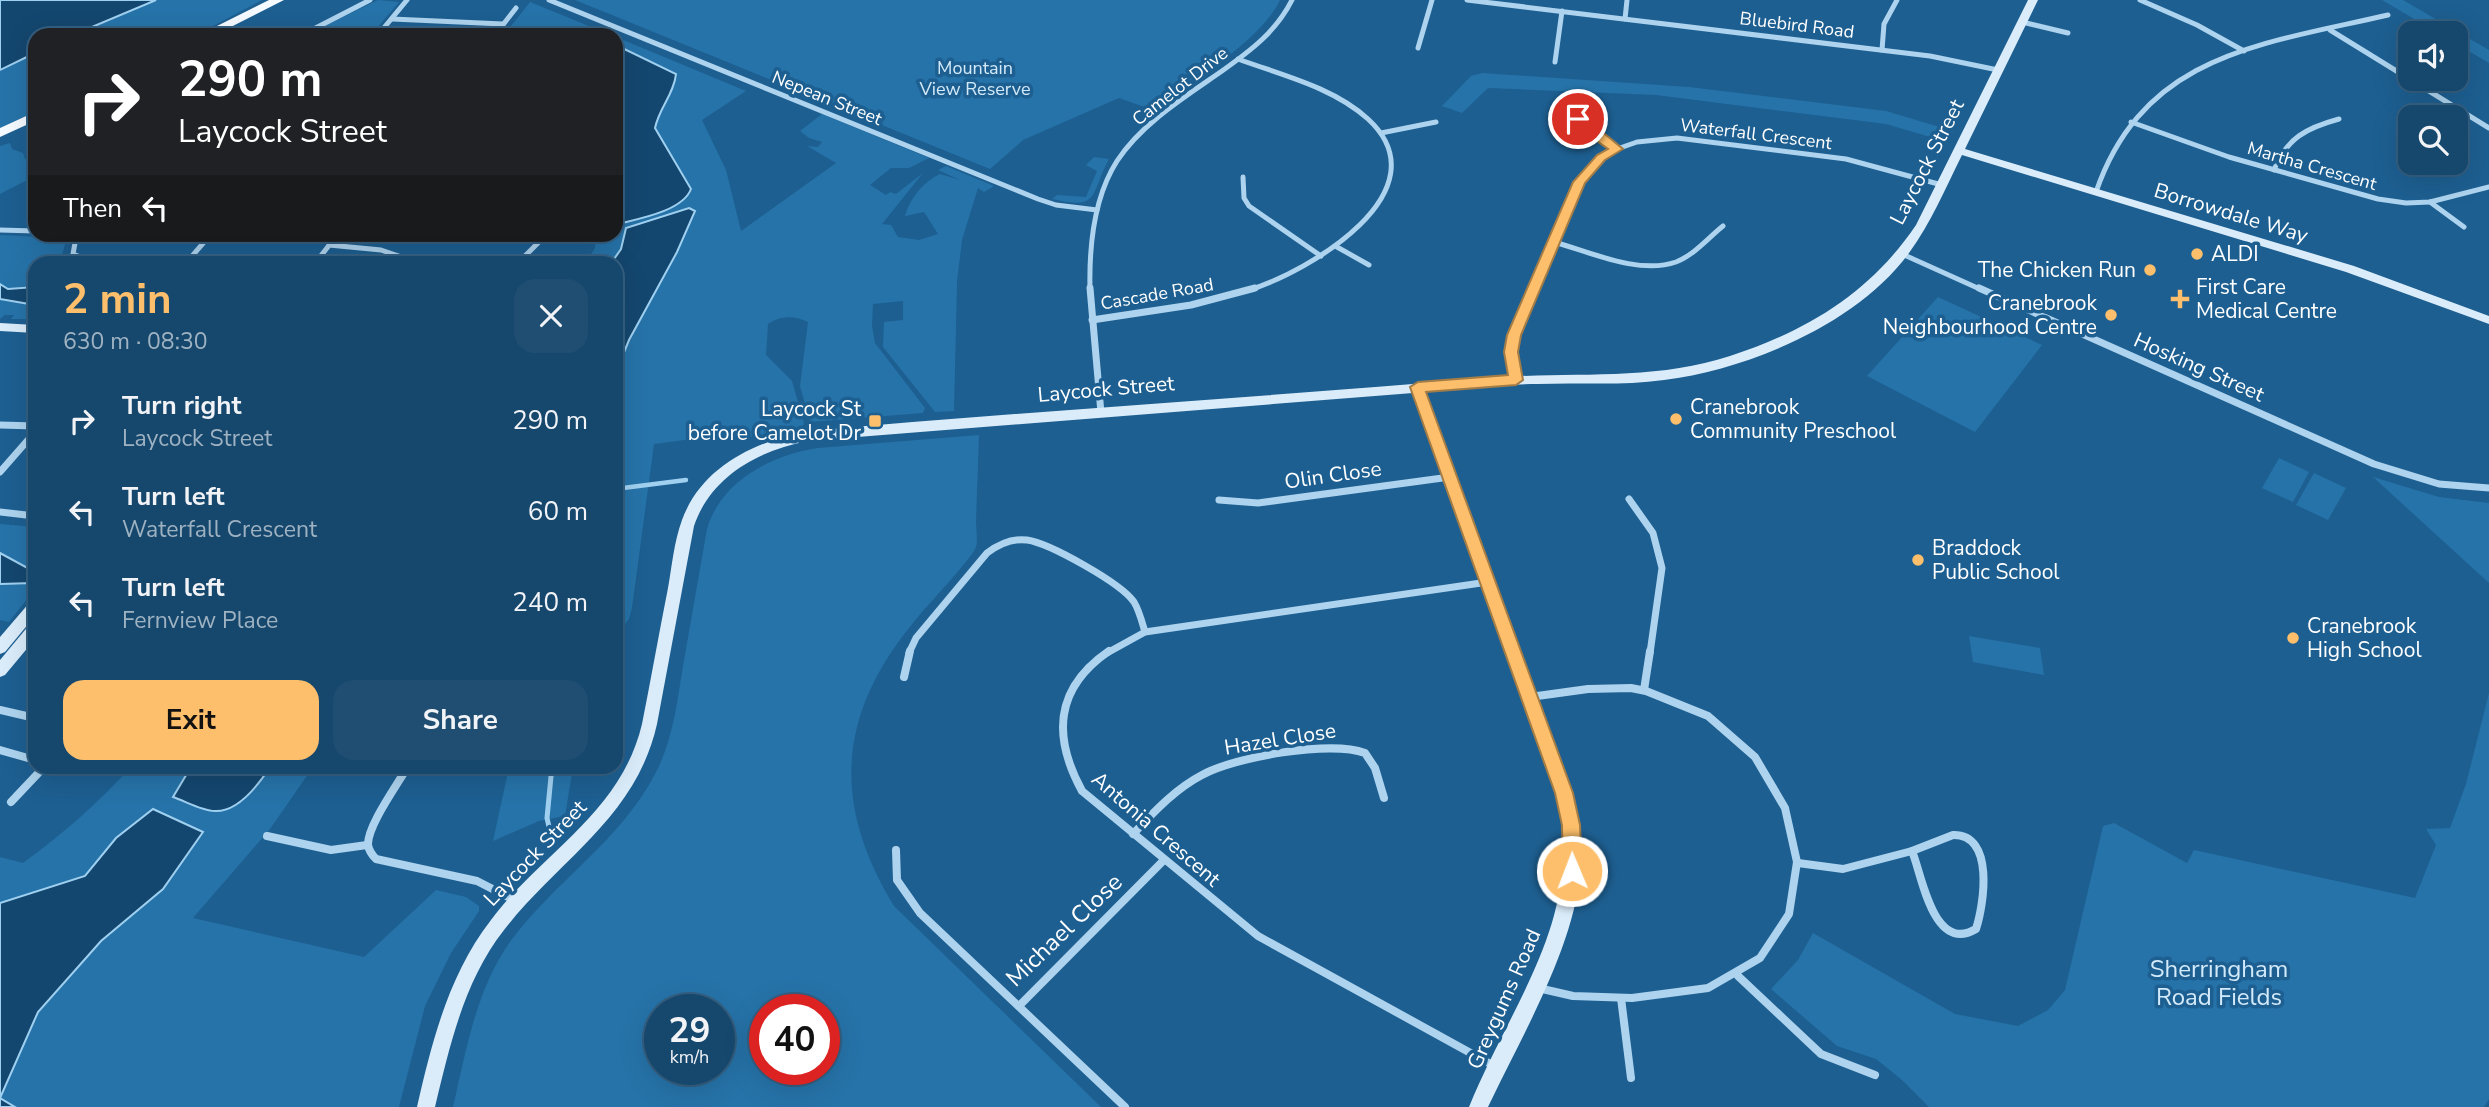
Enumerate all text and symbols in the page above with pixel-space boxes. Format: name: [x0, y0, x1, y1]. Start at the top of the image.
street label: Bluebird Road: [1738, 6, 1856, 44]
map controls: [2398, 21, 2468, 175]
button: sound: [2398, 21, 2468, 91]
street label: Camelot Drive: [1127, 41, 1233, 131]
text: 290 m: [178, 46, 322, 113]
icon: right: [63, 56, 154, 147]
park label: Mountain View Reserve: [918, 56, 1031, 101]
street label: Nepean Street: [769, 65, 886, 131]
pin: [1548, 89, 1608, 149]
street label: Laycock Street: [1883, 94, 1971, 229]
icon: arrive: [1559, 100, 1597, 138]
button: search: [2398, 105, 2468, 175]
text: Laycock Street: [178, 110, 387, 153]
street label: Waterfall Crescent: [1679, 113, 1834, 155]
street label: Martha Crescent: [2245, 136, 2380, 196]
street label: Borrowdale Way: [2151, 176, 2312, 250]
icon: left: [136, 189, 174, 227]
text: Then: [63, 191, 122, 226]
place label: ALDI: [2211, 240, 2259, 268]
marker: ALDI: [2189, 246, 2205, 262]
place label: The Chicken Run: [1978, 256, 2136, 284]
marker: The Chicken Run: [2142, 262, 2158, 278]
text: 2 min: [63, 271, 172, 328]
street label: Cascade Road: [1099, 272, 1215, 316]
place label: First Care Medical Centre: [2196, 273, 2337, 325]
button: close: [514, 279, 588, 353]
place label: Cranebrook Neighbourhood Centre: [1883, 289, 2097, 341]
marker: First Care Medical Centre: [2170, 289, 2190, 309]
marker: Cranebrook Neighbourhood Centre: [2103, 307, 2119, 323]
text: 630 m · 08:30: [63, 326, 208, 357]
street label: Hosking Street: [2129, 326, 2269, 409]
street label: Laycock Street: [1036, 369, 1176, 409]
text: Turn right: [122, 388, 241, 423]
place label: Cranebrook Community Preschool: [1690, 393, 1897, 445]
place label: Laycock St before Camelot Dr: [688, 395, 862, 447]
icon: right: [63, 402, 101, 440]
text: 290 m: [512, 403, 588, 438]
marker: Cranebrook Community Preschool: [1668, 411, 1684, 427]
marker: Laycock St before Camelot Dr: [867, 413, 883, 429]
text: Laycock Street: [122, 423, 272, 454]
street label: Olin Close: [1283, 454, 1383, 496]
text: Turn left: [122, 479, 225, 514]
icon: left: [63, 493, 101, 531]
text: 60 m: [528, 494, 588, 529]
text: Waterfall Crescent: [122, 514, 317, 545]
place label: Braddock Public School: [1932, 534, 2060, 586]
marker: Braddock Public School: [1910, 552, 1926, 568]
text: Turn left: [122, 570, 225, 605]
icon: left: [63, 584, 101, 622]
text: 240 m: [512, 585, 588, 620]
text: Fernview Place: [122, 605, 278, 636]
place label: Cranebrook High School: [2307, 612, 2422, 664]
marker: Cranebrook High School: [2285, 630, 2301, 646]
button: Exit: [63, 680, 319, 760]
button: Share: [333, 680, 588, 760]
street label: Hazel Close: [1222, 716, 1338, 762]
street label: Antonia Crescent: [1086, 765, 1227, 893]
street label: Laycock Street: [477, 793, 593, 912]
position arrow: [1535, 834, 1609, 908]
street label: Michael Close: [999, 866, 1129, 994]
street label: Greygums Road: [1461, 924, 1547, 1074]
park label: Sherringham Road Fields: [2150, 953, 2288, 1013]
speed limit sign: 40: [749, 994, 840, 1085]
text: 29: [668, 1007, 711, 1054]
text: km/h: [670, 1045, 709, 1069]

